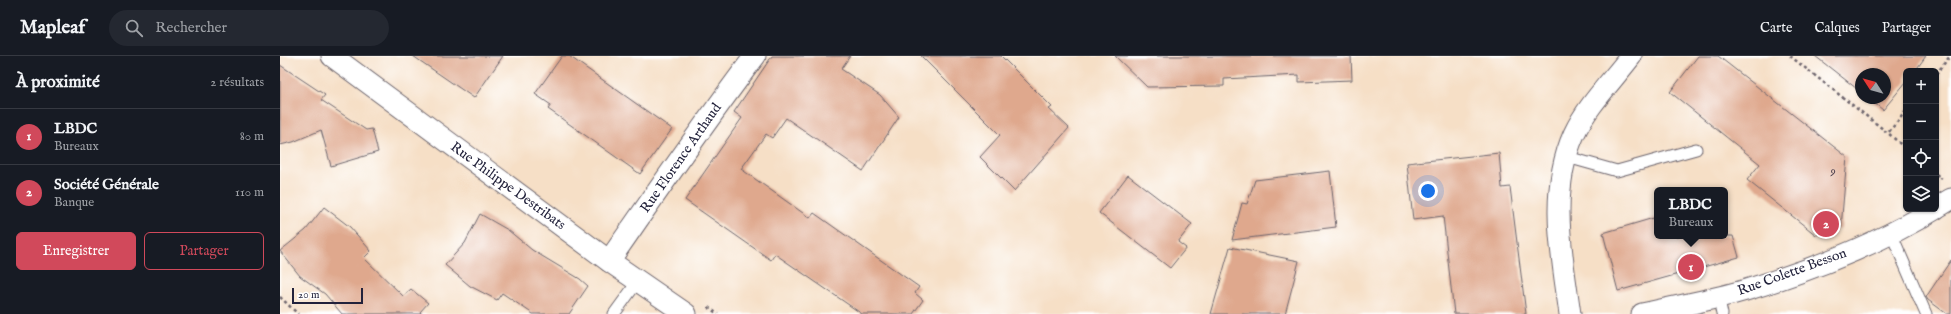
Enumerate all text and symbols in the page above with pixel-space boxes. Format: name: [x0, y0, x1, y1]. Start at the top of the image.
search box: [109, 10, 389, 46]
text: Mapleaf: [20, 16, 85, 40]
icon: search: [123, 17, 145, 39]
text: Rechercher: [155, 18, 227, 37]
text: Carte: [1760, 19, 1792, 37]
text: Calques: [1814, 19, 1860, 37]
text: Partager: [1882, 19, 1931, 37]
north arrow: [1855, 68, 1891, 104]
map controls: [1903, 68, 1939, 212]
button: +: [1903, 68, 1939, 104]
text: À proximité: [16, 72, 100, 93]
text: 2 résultats: [210, 74, 264, 91]
street label: Rue Florence Arthaud: [636, 99, 726, 216]
button: −: [1903, 104, 1939, 140]
text: LBDC: [54, 119, 97, 138]
text: 1: [27, 128, 31, 145]
text: 80 m: [240, 128, 264, 145]
text: Bureaux: [54, 138, 99, 155]
street label: Rue Philippe Destribats: [447, 138, 569, 234]
button: locate: [1903, 140, 1939, 176]
house number: 9: [1829, 164, 1836, 179]
text: Société Générale: [54, 175, 159, 194]
button: layers: [1903, 176, 1939, 212]
your location: [1418, 181, 1438, 201]
text: 2: [26, 184, 32, 201]
text: 110 m: [235, 184, 264, 201]
popup: [1654, 187, 1728, 239]
text: Banque: [54, 194, 94, 211]
text: LBDC: [1669, 195, 1712, 214]
pin: 2: [1813, 209, 1839, 239]
text: Bureaux: [1669, 214, 1713, 231]
button: Enregistrer: [16, 232, 136, 270]
button: Partager: [144, 232, 264, 270]
street label: Rue Colette Besson: [1735, 244, 1849, 300]
pin: 1: [1678, 252, 1704, 282]
scale bar: [292, 286, 363, 305]
text: 20 m: [298, 288, 319, 302]

